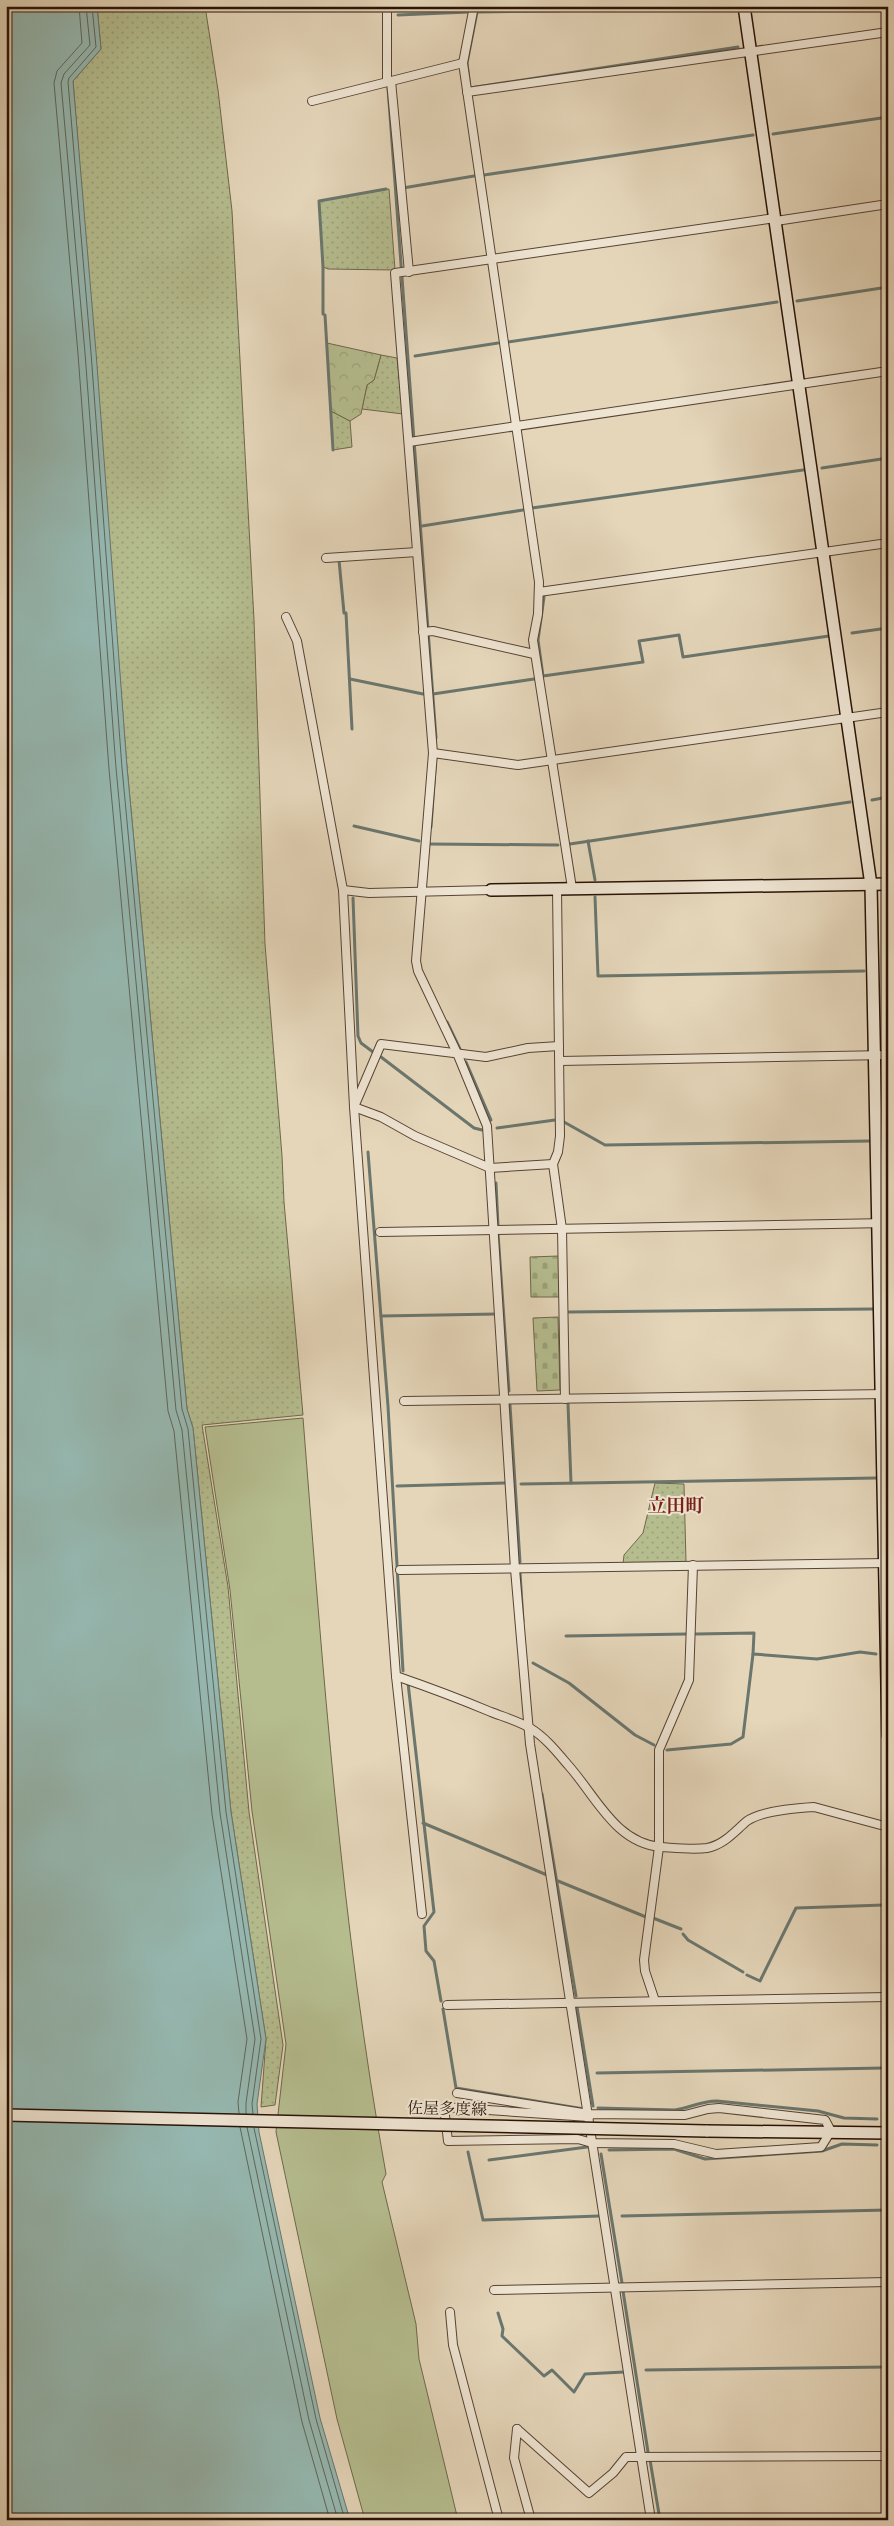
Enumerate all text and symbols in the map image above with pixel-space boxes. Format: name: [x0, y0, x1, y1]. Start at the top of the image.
district label: 立田町: [647, 1495, 705, 1517]
street label: 佐屋多度線: [407, 2098, 487, 2119]

